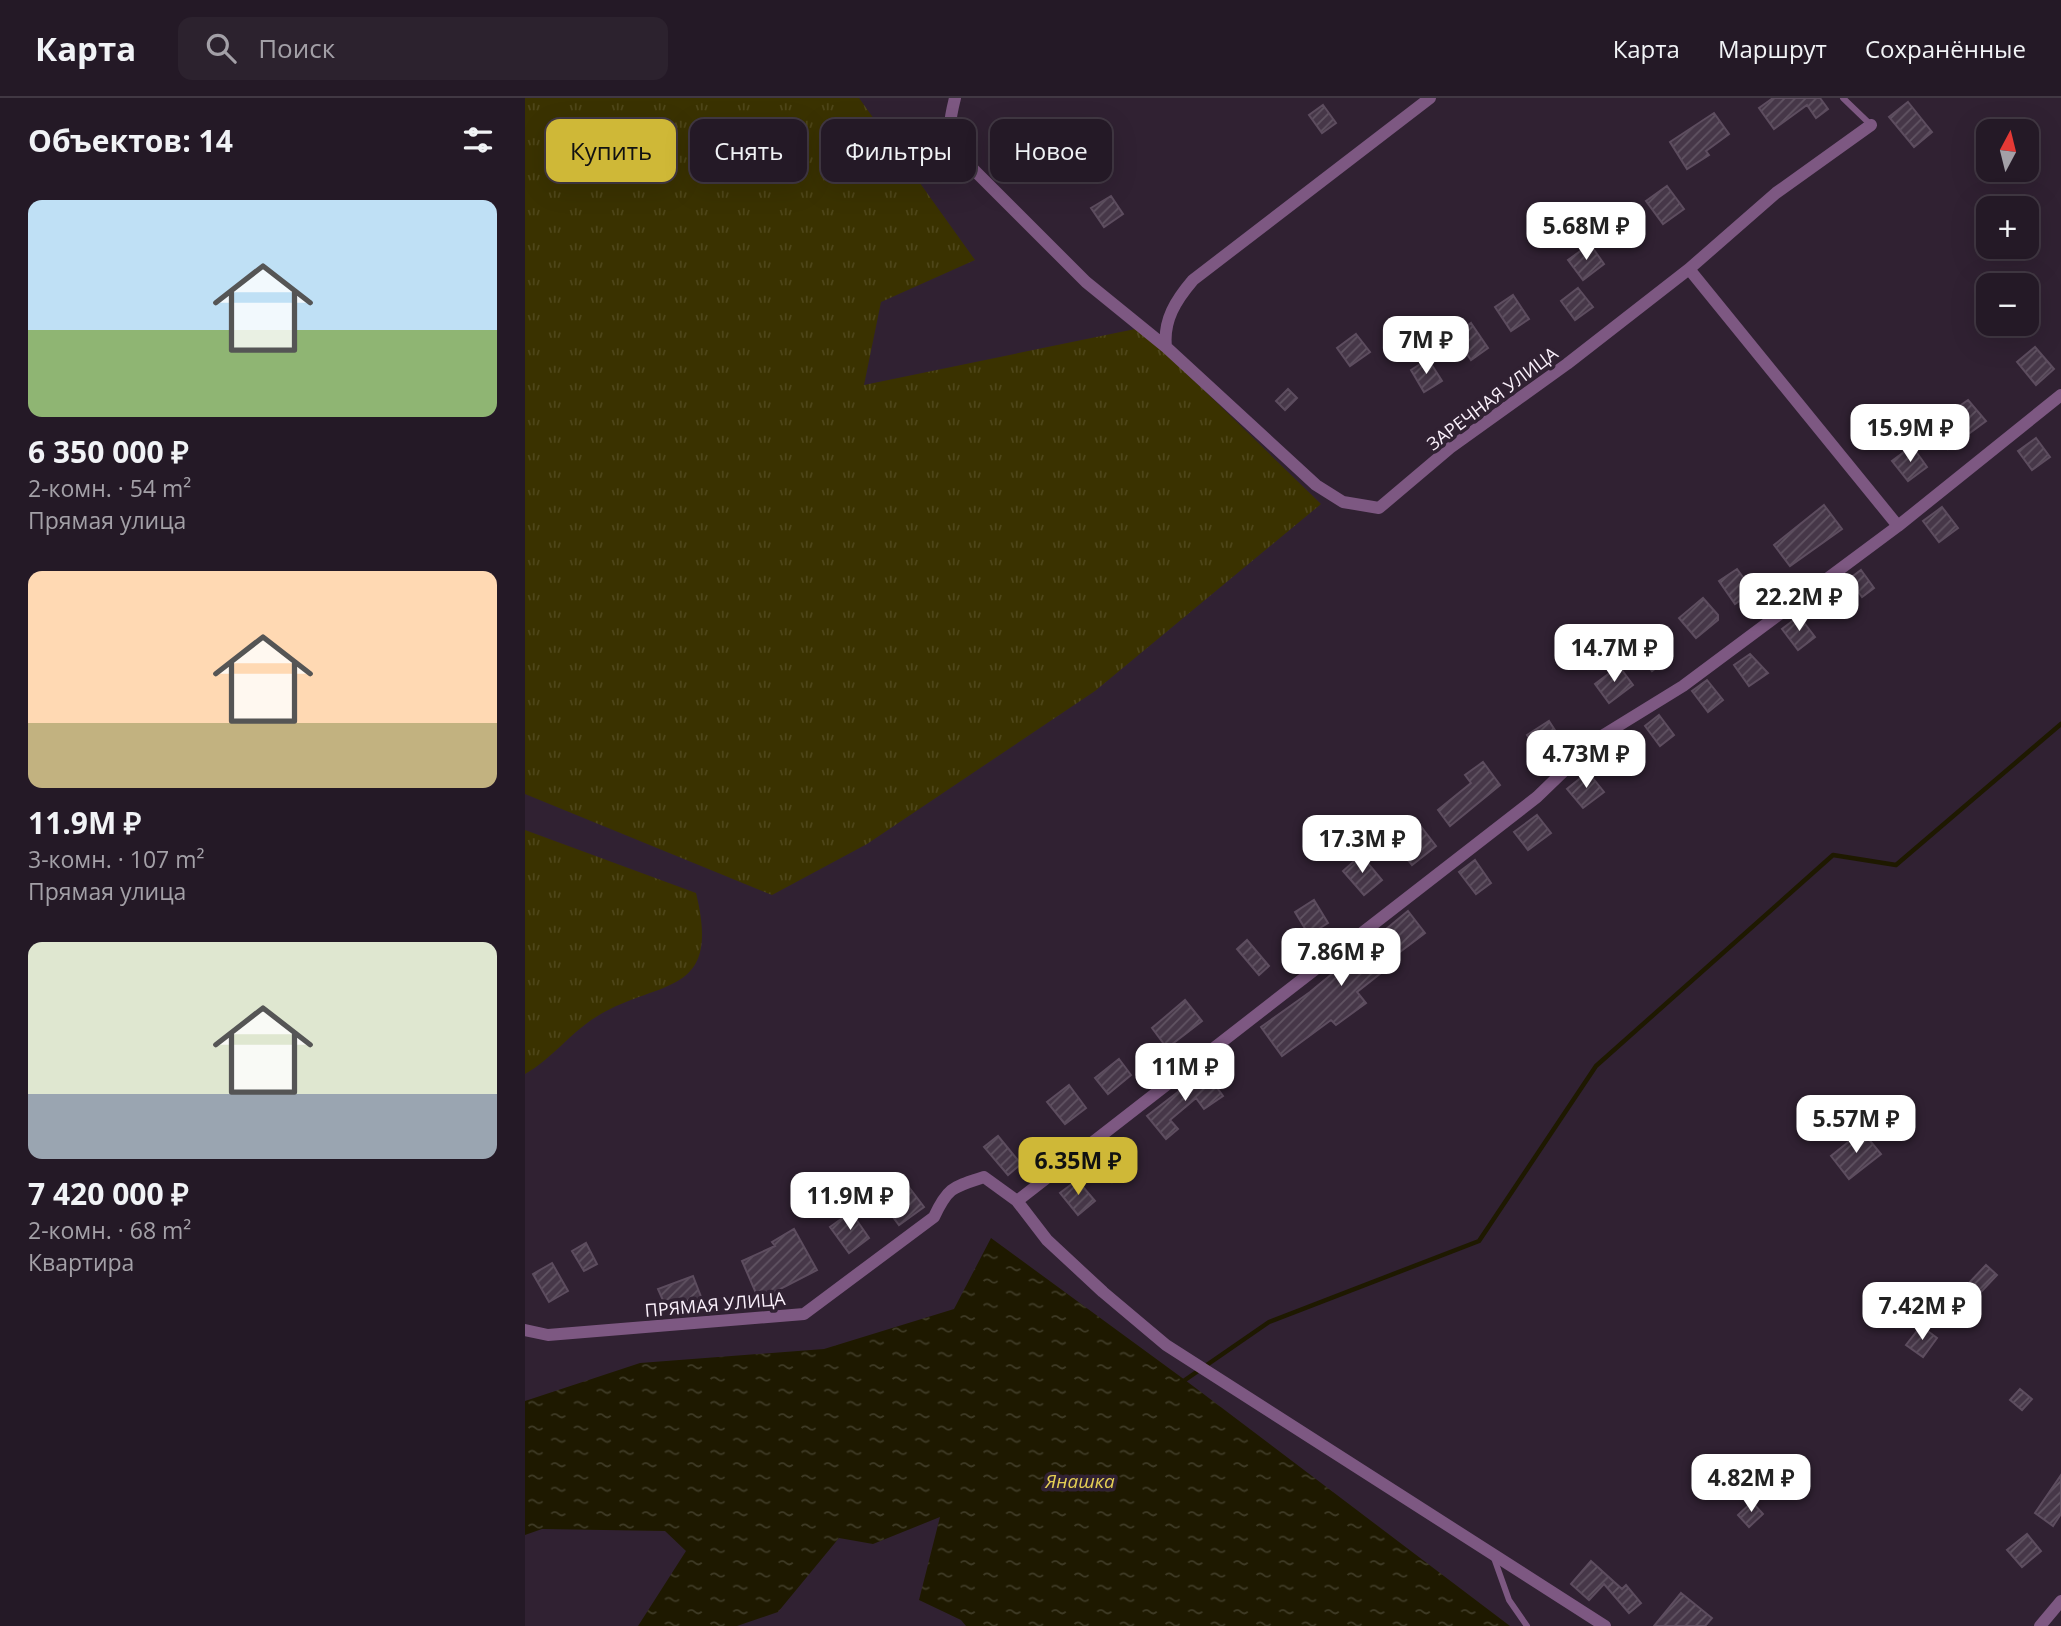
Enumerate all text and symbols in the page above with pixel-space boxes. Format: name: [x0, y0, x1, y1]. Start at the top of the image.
search box: [178, 17, 668, 80]
text: Карта: [35, 26, 136, 71]
icon: search: [202, 29, 240, 67]
text: Поиск: [258, 30, 335, 66]
text: Карта: [1613, 32, 1680, 65]
text: Маршрут: [1718, 32, 1827, 65]
text: Сохранённые: [1865, 32, 2026, 65]
chip: Купить: [546, 119, 676, 182]
chip: Снять: [690, 119, 807, 182]
chip: Фильтры: [821, 119, 976, 182]
chip: Новое: [990, 119, 1112, 182]
north arrow: [1976, 119, 2039, 182]
map controls: [1976, 119, 2039, 336]
text: Объектов: 14: [28, 120, 233, 161]
icon: filters: [459, 121, 497, 159]
button: +: [1976, 196, 2039, 259]
pin: 5.68M ₽: [1521, 202, 1651, 262]
text: 5.68M ₽: [1542, 209, 1630, 241]
icon: home: [200, 245, 326, 371]
button: −: [1976, 273, 2039, 336]
pin: 7M ₽: [1385, 316, 1467, 376]
text: 7M ₽: [1399, 323, 1453, 355]
street label: ЗАРЕЧНАЯ УЛИЦА: [1422, 341, 1563, 455]
pin: 15.9M ₽: [1845, 404, 1975, 464]
text: 15.9M ₽: [1866, 411, 1954, 443]
text: 6 350 000 ₽: [28, 431, 189, 472]
text: 2-комн. · 54 m²: [28, 472, 191, 504]
text: Прямая улица: [28, 504, 186, 536]
pin: 22.2M ₽: [1734, 574, 1864, 633]
text: 22.2M ₽: [1755, 580, 1843, 612]
icon: home: [200, 616, 326, 742]
pin: 14.7M ₽: [1549, 624, 1679, 684]
text: 14.7M ₽: [1570, 631, 1658, 663]
pin: 4.73M ₽: [1521, 730, 1651, 790]
text: 4.73M ₽: [1542, 737, 1630, 769]
text: 11.9M ₽: [28, 802, 142, 843]
pin: 17.3M ₽: [1297, 816, 1427, 875]
text: 17.3M ₽: [1318, 822, 1406, 854]
text: 3-комн. · 107 m²: [28, 843, 204, 875]
text: Прямая улица: [28, 875, 186, 907]
pin: 7.86M ₽: [1276, 928, 1406, 988]
text: 7.86M ₽: [1297, 935, 1385, 967]
icon: home: [200, 987, 326, 1113]
pin: 11M ₽: [1136, 1044, 1234, 1103]
text: 11M ₽: [1151, 1050, 1219, 1082]
pin: 5.57M ₽: [1791, 1096, 1921, 1155]
text: 5.57M ₽: [1812, 1102, 1900, 1134]
pin: 6.35M ₽: [1013, 1138, 1143, 1197]
text: 6.35M ₽: [1034, 1144, 1122, 1176]
pin: 11.9M ₽: [785, 1172, 915, 1232]
text: 7 420 000 ₽: [28, 1173, 189, 1214]
text: 11.9M ₽: [806, 1179, 894, 1211]
text: 2-комн. · 68 m²: [28, 1214, 191, 1246]
text: Квартира: [28, 1246, 134, 1278]
pin: 7.42M ₽: [1857, 1282, 1987, 1342]
street label: ПРЯМАЯ УЛИЦА: [644, 1286, 787, 1322]
text: 7.42M ₽: [1878, 1289, 1966, 1321]
pin: 4.82M ₽: [1686, 1454, 1816, 1514]
text: 4.82M ₽: [1707, 1461, 1795, 1493]
water label: Янашка: [1044, 1468, 1115, 1494]

